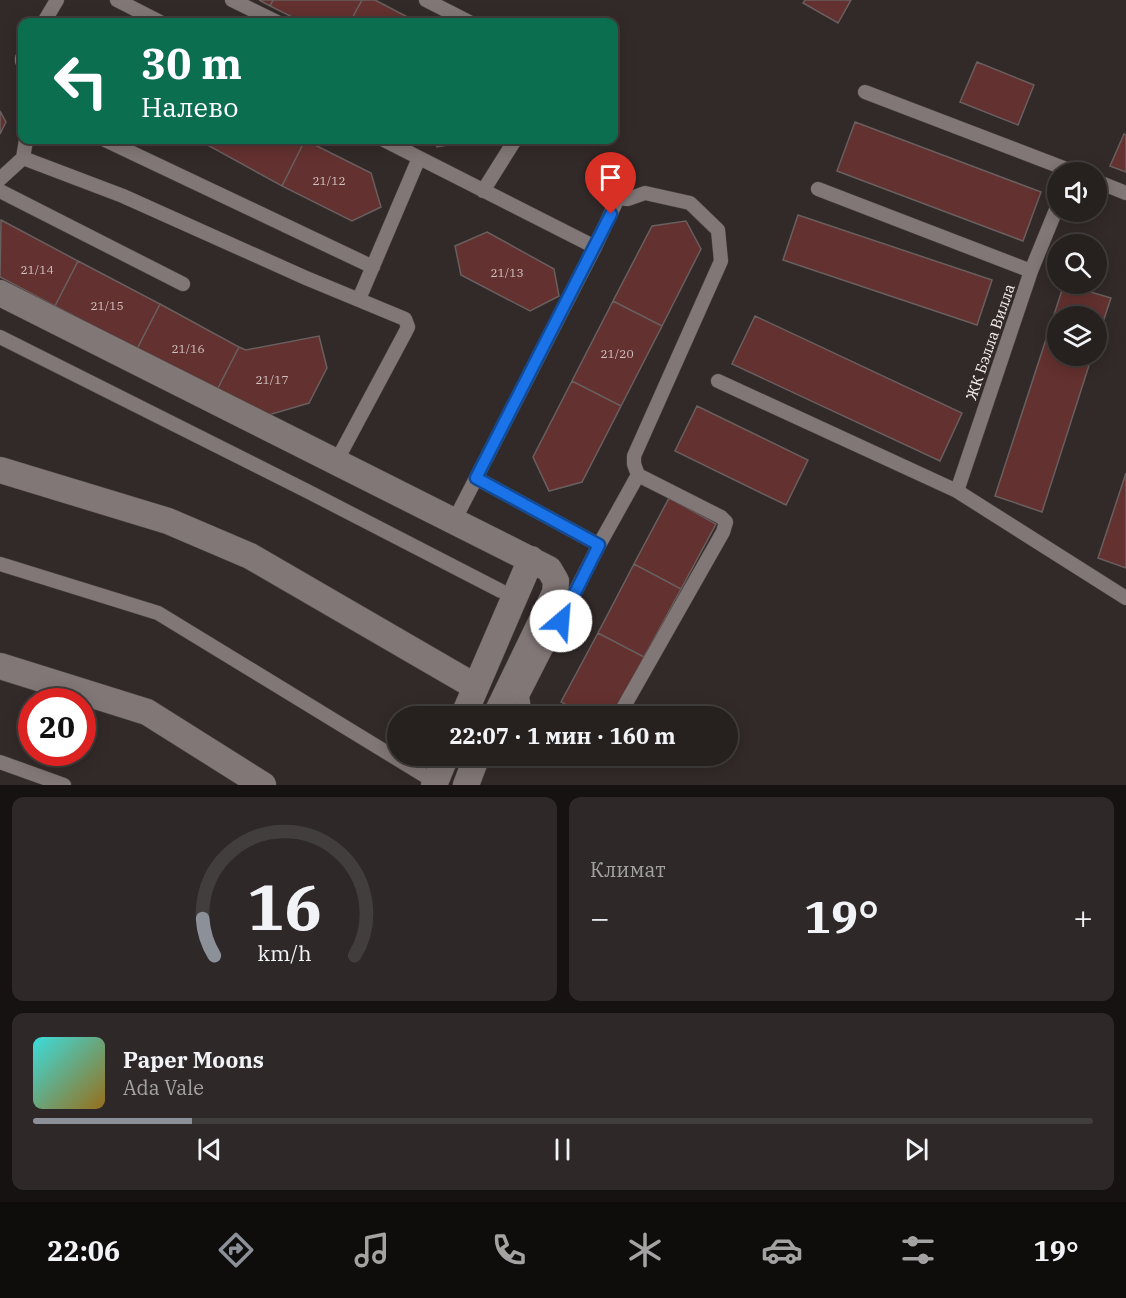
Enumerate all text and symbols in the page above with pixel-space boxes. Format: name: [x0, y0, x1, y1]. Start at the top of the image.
text: 30 m: [141, 36, 242, 91]
icon: left: [42, 42, 120, 120]
text: Налево: [141, 89, 238, 124]
pin: [585, 152, 636, 214]
icon: arrive: [594, 161, 627, 194]
map controls: [1047, 162, 1107, 366]
button: sound: [1047, 162, 1107, 222]
house number: 21/12: [312, 173, 346, 188]
button: search: [1047, 234, 1107, 294]
house number: 21/14: [20, 262, 54, 277]
house number: 21/13: [490, 265, 524, 280]
street label: ЖК Бэлла Вилла: [961, 281, 1019, 403]
house number: 21/15: [90, 298, 124, 313]
button: layers: [1047, 306, 1107, 366]
house number: 21/16: [171, 341, 205, 356]
house number: 21/20: [600, 346, 634, 361]
house number: 21/17: [255, 372, 289, 387]
position arrow: [529, 589, 593, 653]
speed limit sign: 20: [18, 688, 96, 766]
text: 22:07 · 1 мин · 160 m: [449, 721, 676, 750]
text: Климат: [590, 856, 666, 883]
text: 16: [247, 866, 322, 947]
text: 19°: [804, 887, 879, 945]
text: −: [590, 896, 610, 939]
text: +: [1073, 896, 1093, 939]
text: km/h: [257, 939, 312, 967]
text: Paper Moons: [123, 1045, 264, 1074]
text: Ada Vale: [123, 1074, 204, 1101]
icon: previous: [193, 1133, 226, 1166]
icon: pause: [546, 1133, 579, 1166]
icon: next: [900, 1133, 933, 1166]
icon: directions: [215, 1229, 257, 1271]
icon: music: [351, 1229, 393, 1271]
icon: phone: [488, 1229, 530, 1271]
icon: climate: [624, 1229, 666, 1271]
icon: car: [761, 1229, 803, 1271]
icon: filters: [897, 1229, 939, 1271]
text: 22:06: [47, 1233, 120, 1268]
text: 19°: [1034, 1233, 1079, 1268]

